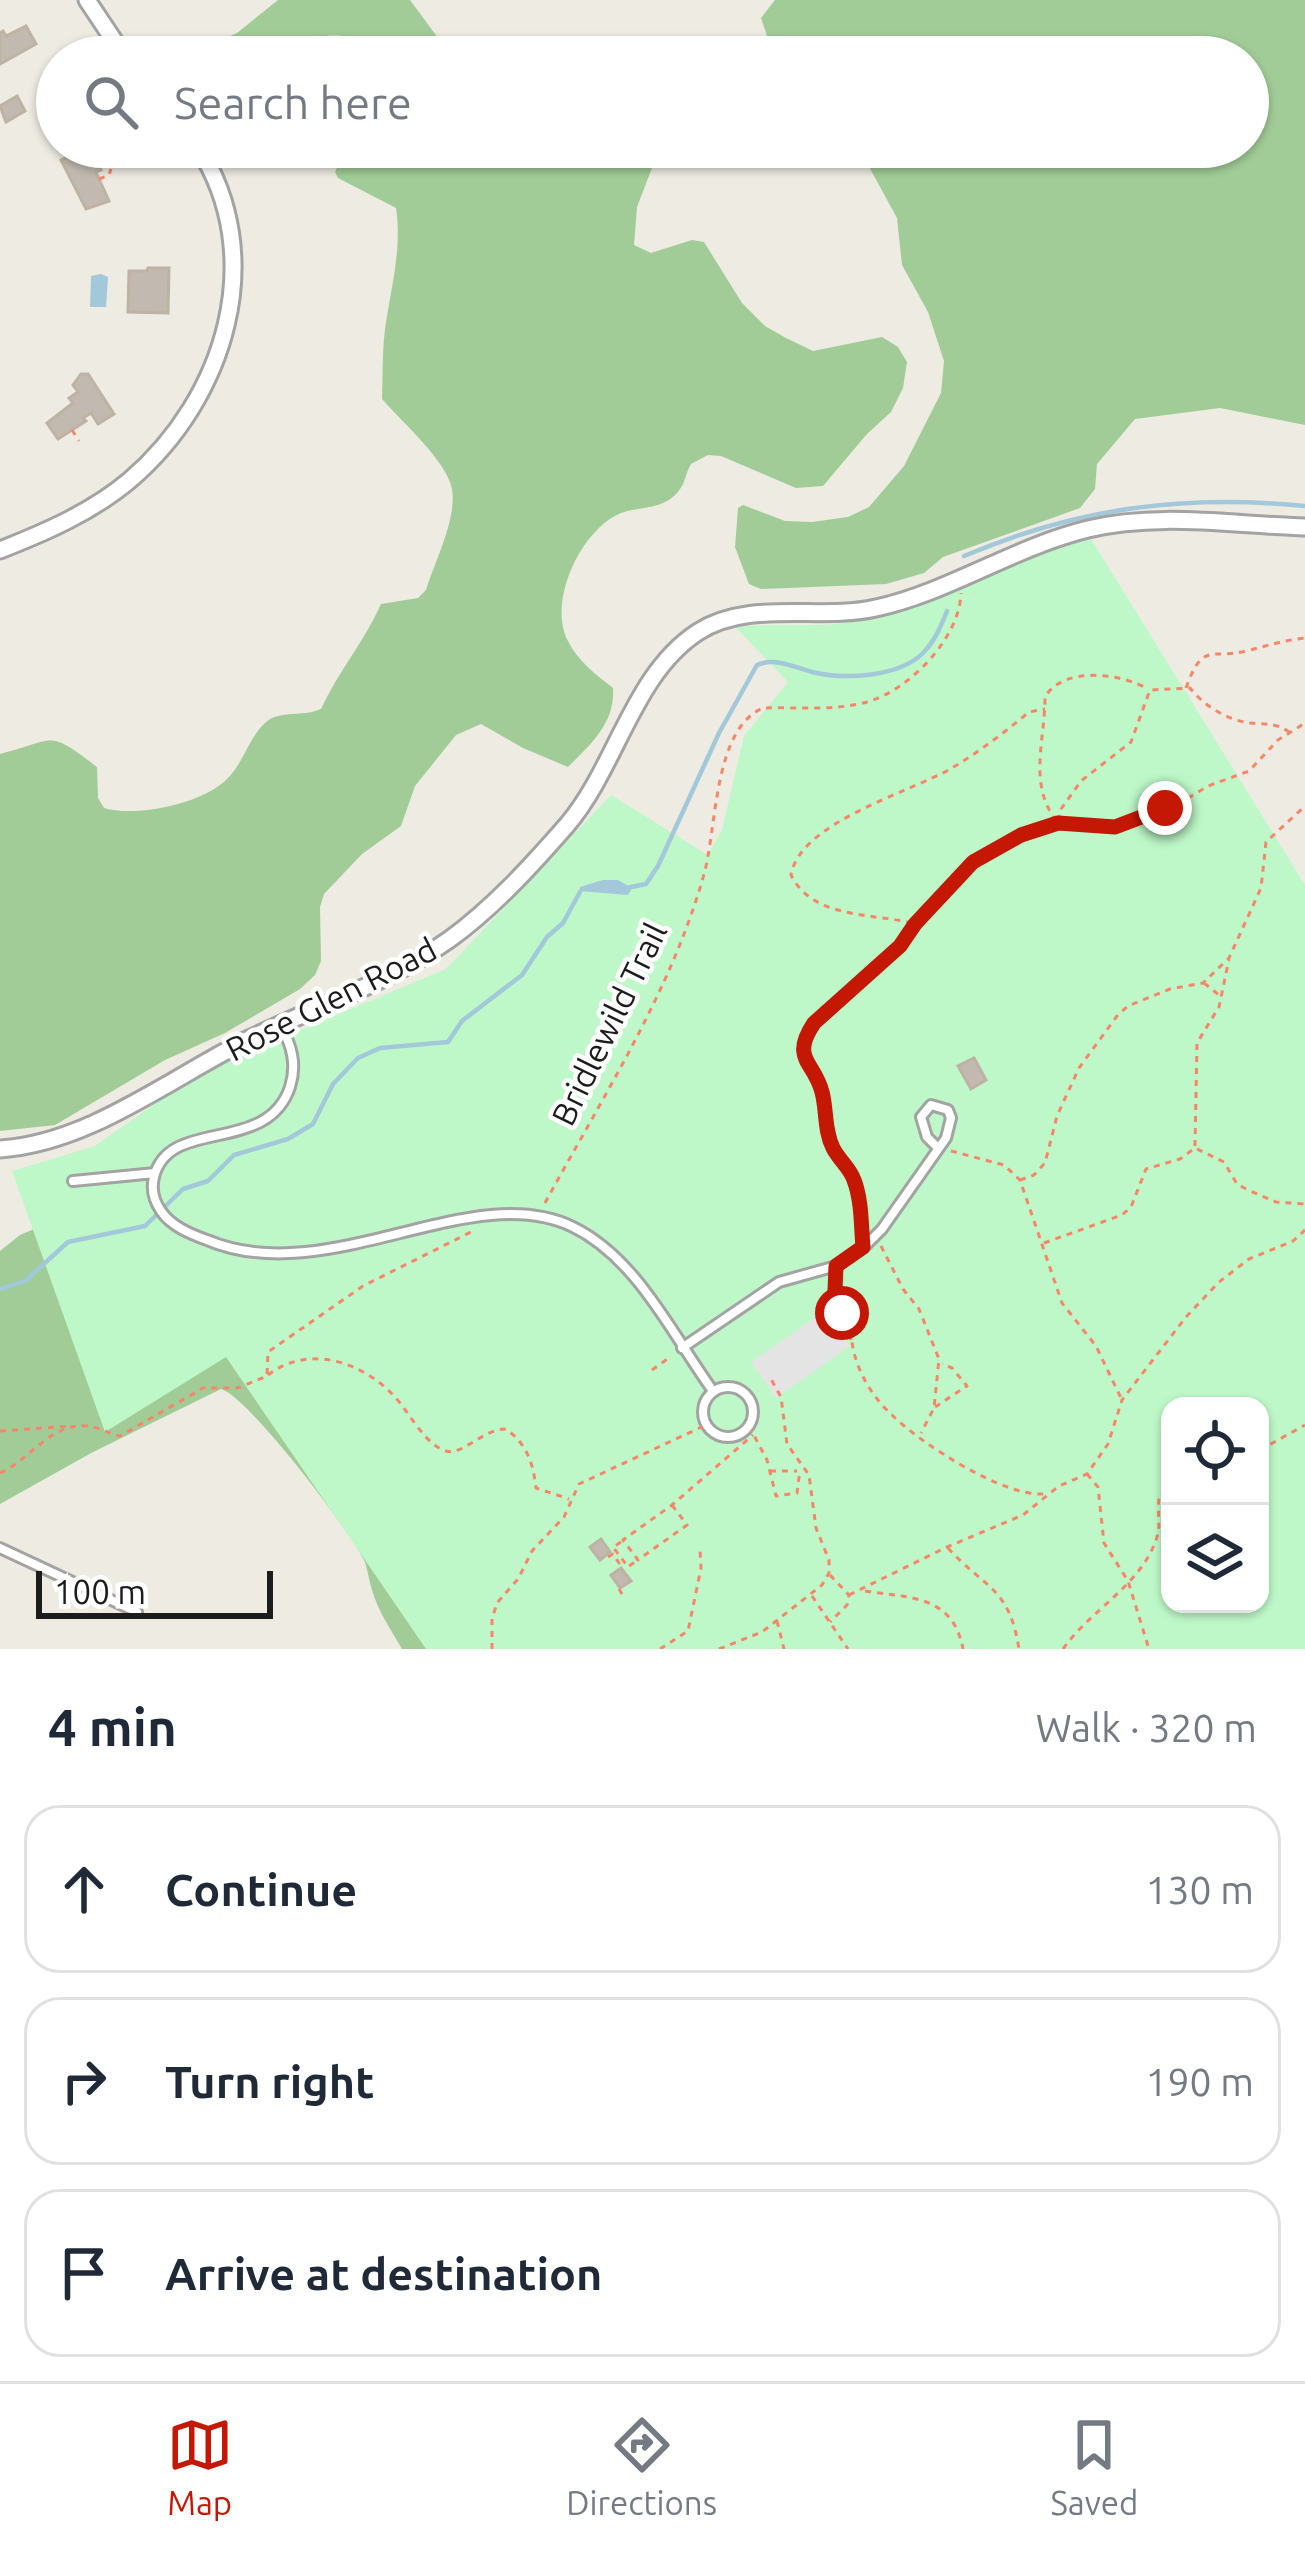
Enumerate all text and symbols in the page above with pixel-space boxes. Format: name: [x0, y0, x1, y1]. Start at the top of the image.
search box: [36, 36, 1269, 168]
icon: search: [78, 69, 144, 135]
text: Search here: [174, 77, 412, 128]
route end: [1138, 781, 1192, 835]
street label: Bridlewild Trail: [544, 917, 673, 1131]
street label: Rose Glen Road: [219, 930, 442, 1067]
route start: [815, 1286, 869, 1340]
map controls: [1161, 1397, 1269, 1613]
button: locate: [1161, 1397, 1269, 1505]
button: layers: [1161, 1505, 1269, 1613]
scale bar: [36, 1565, 273, 1618]
text: 100 m: [54, 1573, 146, 1610]
text: 4 min: [48, 1698, 177, 1756]
text: Walk · 320 m: [1036, 1706, 1257, 1749]
icon: ahead: [51, 1856, 117, 1922]
text: Continue: [165, 1864, 357, 1915]
text: 130 m: [1145, 1868, 1254, 1911]
icon: right: [51, 2048, 117, 2114]
text: Turn right: [165, 2056, 374, 2107]
text: 190 m: [1145, 2060, 1254, 2103]
icon: arrive: [51, 2240, 117, 2306]
text: Arrive at destination: [165, 2248, 602, 2299]
tab: Map: [167, 2412, 233, 2521]
tab: Directions: [566, 2412, 717, 2521]
tab: Saved: [1050, 2412, 1138, 2521]

